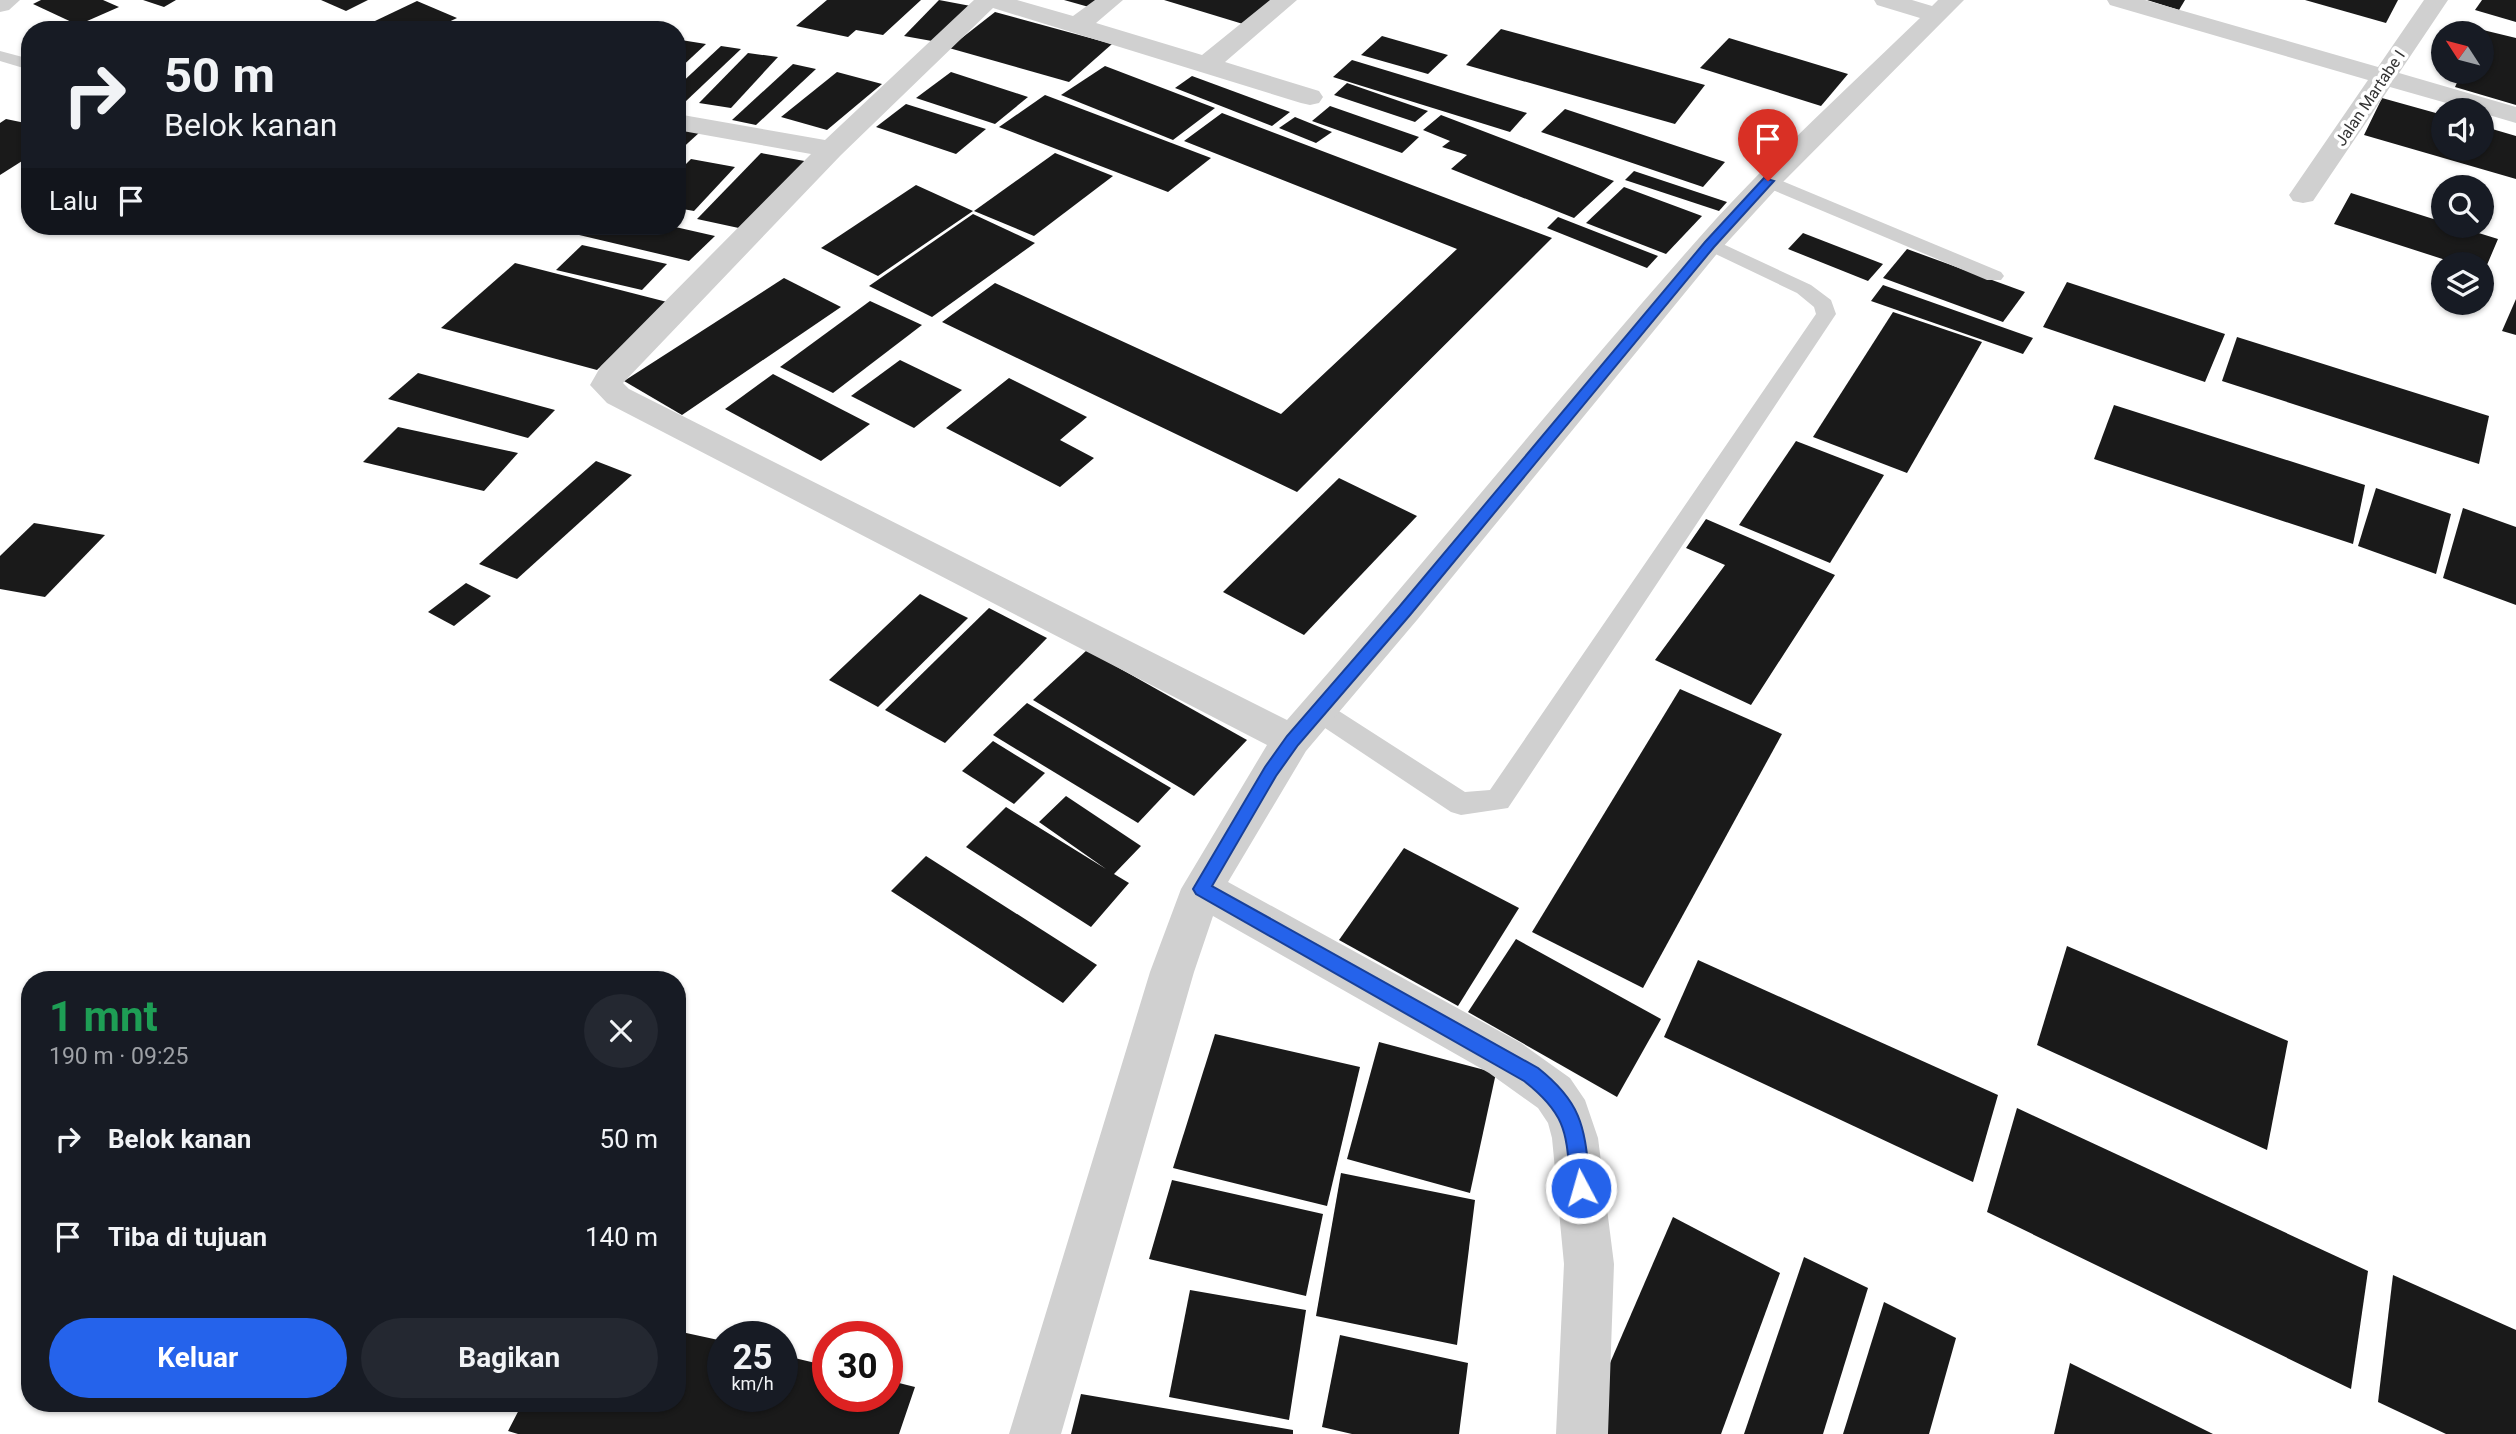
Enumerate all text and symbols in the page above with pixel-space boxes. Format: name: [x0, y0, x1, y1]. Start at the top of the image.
north arrow: [2431, 21, 2494, 84]
map controls: [2431, 21, 2494, 315]
text: 50 m: [164, 47, 275, 104]
street label: Jalan Martabe I: [2331, 47, 2409, 149]
icon: right: [49, 49, 140, 140]
button: sound: [2431, 98, 2494, 161]
text: Belok kanan: [164, 106, 337, 144]
pin: [1738, 109, 1798, 181]
icon: arrive: [1749, 120, 1787, 158]
button: search: [2431, 175, 2494, 238]
icon: arrive: [112, 182, 150, 220]
text: Lalu: [49, 186, 98, 216]
button: layers: [2431, 252, 2494, 315]
text: 1 mnt: [49, 992, 158, 1041]
button: close: [584, 994, 658, 1068]
text: 190 m · 09:25: [49, 1043, 188, 1070]
icon: right: [49, 1120, 87, 1158]
text: Belok kanan: [108, 1124, 251, 1154]
text: 50 m: [600, 1124, 658, 1154]
position arrow: [1544, 1151, 1618, 1225]
icon: arrive: [49, 1218, 87, 1256]
text: Tiba di tujuan: [108, 1222, 267, 1252]
text: 140 m: [585, 1222, 658, 1252]
button: Keluar: [49, 1318, 347, 1398]
button: Bagikan: [361, 1318, 658, 1398]
speed limit sign: 30: [812, 1321, 903, 1412]
text: 25: [732, 1337, 773, 1378]
text: km/h: [731, 1373, 774, 1394]

